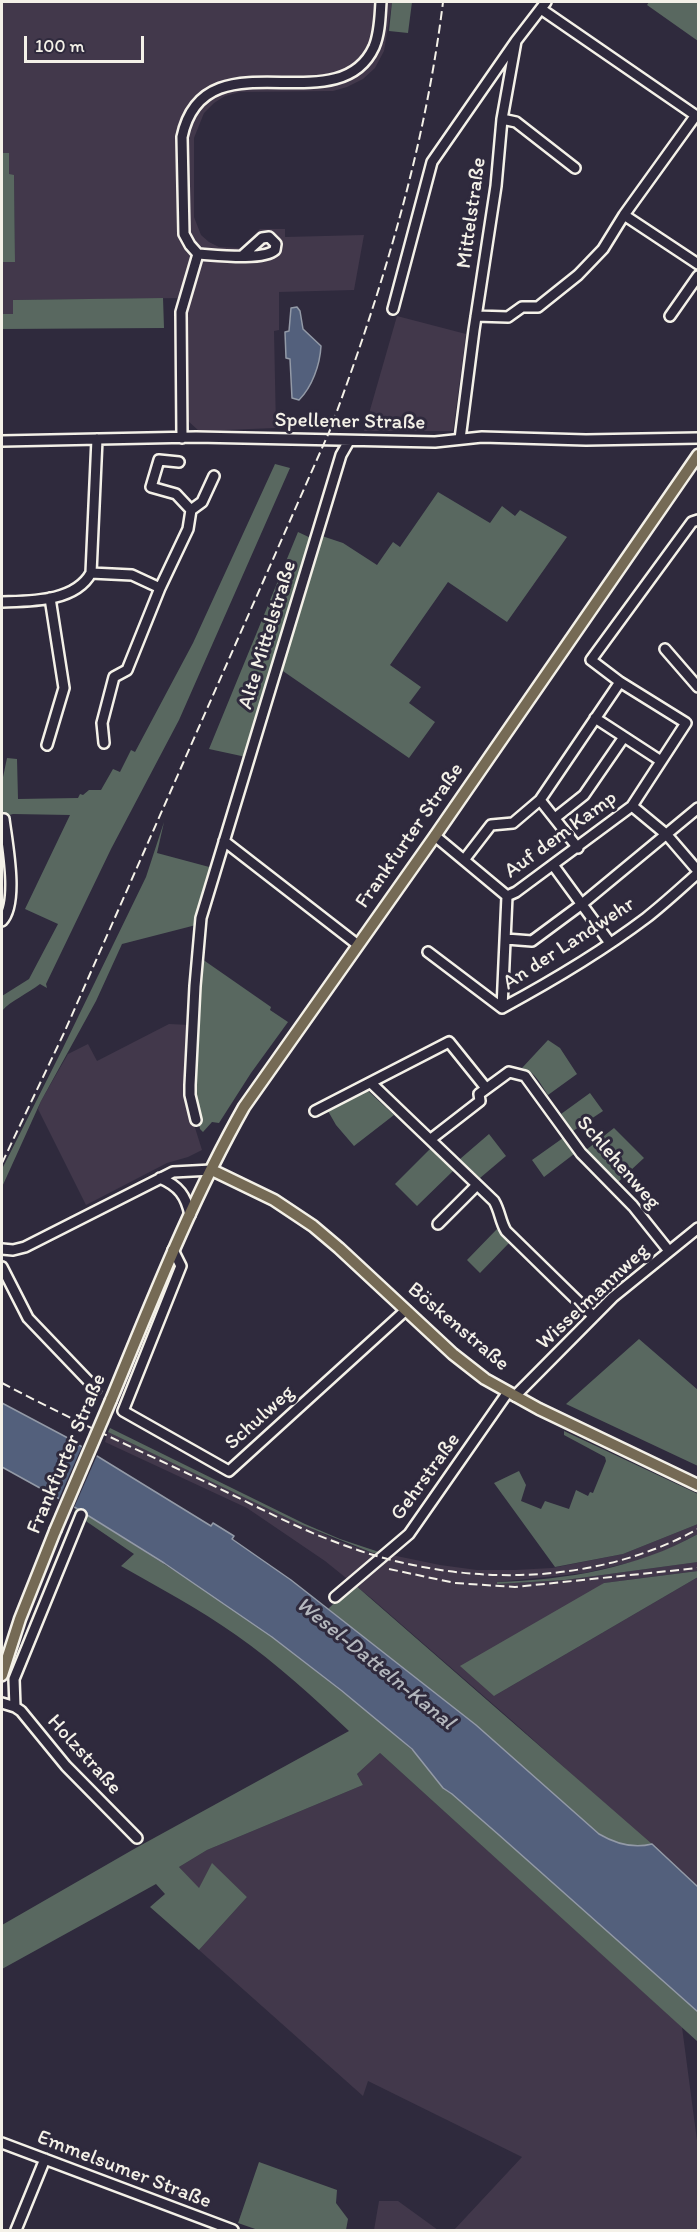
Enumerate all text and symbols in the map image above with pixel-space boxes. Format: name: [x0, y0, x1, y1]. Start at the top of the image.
scale bar: [27, 24, 147, 62]
text: 100 m: [35, 35, 85, 57]
street label: Mittelstraße: [452, 156, 492, 270]
street label: Spellener Straße: [274, 408, 426, 436]
street label: Alte Mittelstraße: [233, 558, 303, 712]
street label: Frankfurter Straße: [350, 758, 470, 914]
street label: Auf dem Kamp: [500, 786, 622, 884]
street label: An der Landwehr: [498, 892, 640, 996]
street label: Schlehenweg: [570, 1111, 666, 1215]
street label: Wisselmannweg: [532, 1238, 654, 1356]
street label: Böskenstraße: [402, 1277, 514, 1377]
street label: Frankfurter Straße: [22, 1370, 112, 1538]
street label: Schulweg: [220, 1380, 300, 1456]
street label: Gehrstraße: [386, 1428, 466, 1526]
water label: Wesel-Datteln-Kanal: [290, 1592, 460, 1736]
street label: Holzstraße: [41, 1710, 127, 1800]
street label: Emmelsumer Straße: [33, 2125, 215, 2215]

